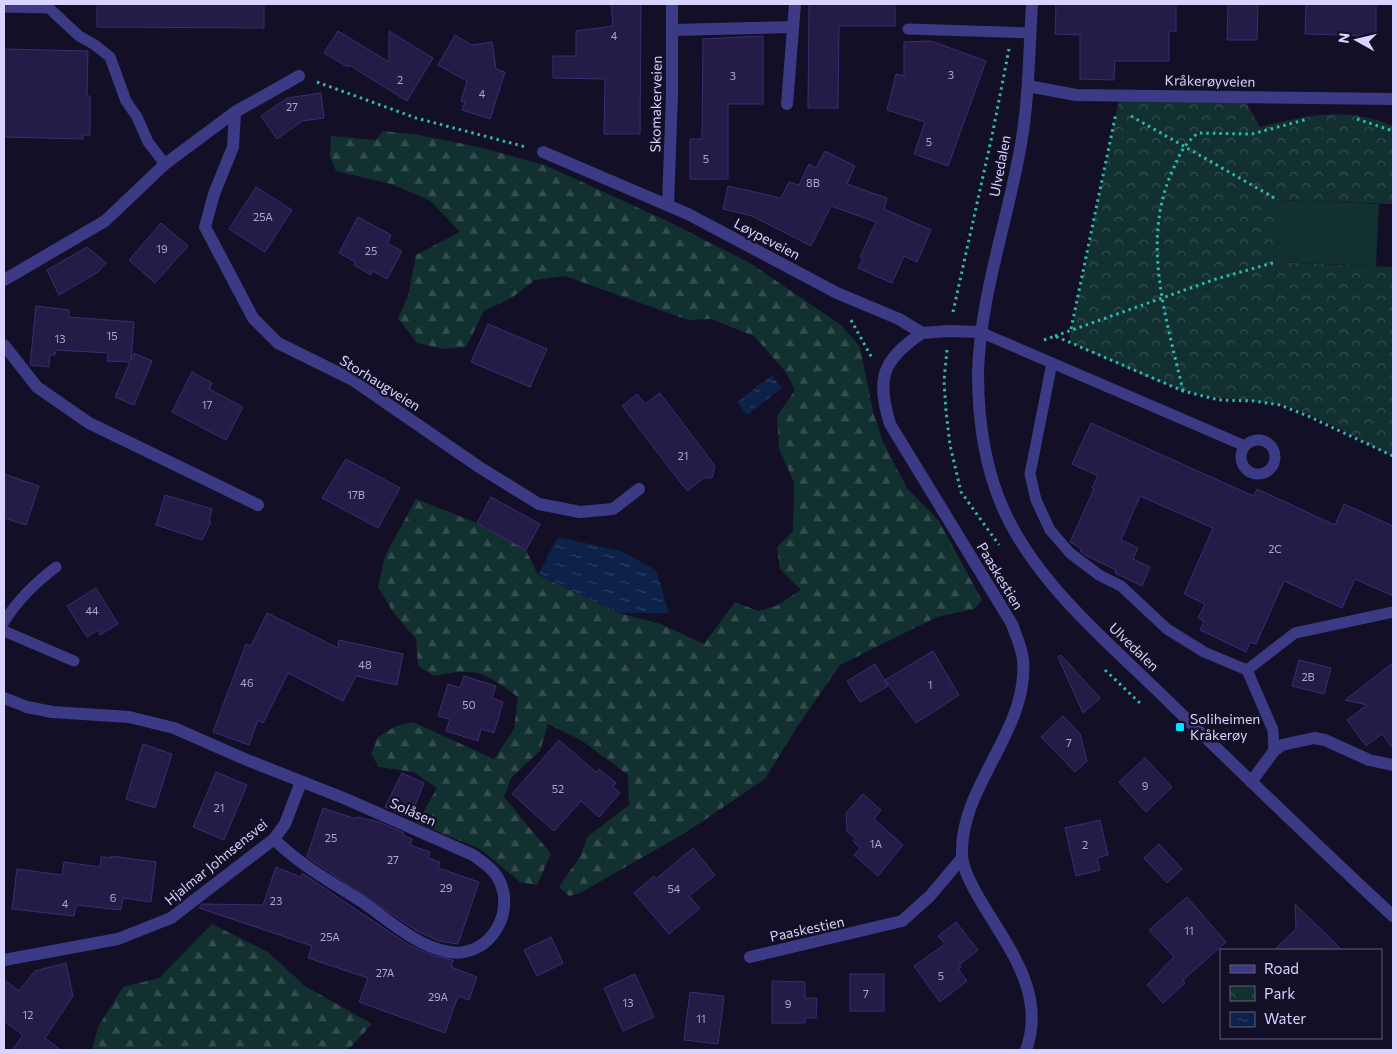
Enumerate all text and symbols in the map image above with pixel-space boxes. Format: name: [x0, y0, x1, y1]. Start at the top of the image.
north arrow: [1332, 15, 1382, 65]
house number: 4: [611, 29, 618, 42]
text: N: [1334, 32, 1353, 45]
street label: Skomakerveien: [646, 55, 665, 153]
house number: 3: [948, 68, 954, 81]
house number: 3: [730, 69, 736, 82]
street label: Kråkerøyveien: [1164, 71, 1256, 90]
house number: 2: [397, 73, 403, 86]
house number: 4: [479, 87, 486, 100]
house number: 27: [286, 100, 298, 113]
street label: Ulvedalen: [985, 134, 1014, 198]
house number: 5: [926, 135, 932, 148]
house number: 5: [703, 152, 709, 165]
house number: 8B: [806, 176, 820, 189]
house number: 25A: [253, 210, 273, 223]
street label: Løypeveien: [731, 214, 803, 263]
house number: 19: [156, 242, 168, 255]
house number: 25: [365, 244, 377, 257]
house number: 15: [106, 329, 118, 342]
house number: 13: [55, 332, 65, 345]
street label: Storhaugveien: [337, 351, 424, 414]
house number: 17: [202, 398, 212, 411]
house number: 21: [678, 449, 688, 462]
house number: 17B: [347, 488, 365, 501]
street label: Paaskestien: [974, 539, 1027, 612]
house number: 2C: [1268, 542, 1282, 555]
house number: 44: [85, 604, 99, 617]
street label: Ulvedalen: [1106, 619, 1163, 674]
house number: 48: [358, 658, 372, 671]
house number: 2B: [1301, 670, 1315, 683]
house number: 46: [240, 676, 254, 689]
house number: 1: [928, 678, 932, 691]
house number: 50: [462, 698, 476, 711]
place label: Soliheimen Kråkerøy: [1190, 710, 1260, 743]
marker: Soliheimen Kråkerøy: [1174, 721, 1186, 733]
house number: 7: [1066, 736, 1072, 749]
house number: 9: [1142, 779, 1149, 792]
house number: 52: [552, 782, 564, 795]
street label: Solåsen: [387, 794, 439, 829]
house number: 21: [214, 801, 224, 814]
street label: Hjalmar Johnsensvei: [161, 815, 270, 908]
house number: 25: [325, 831, 337, 844]
house number: 1A: [870, 837, 883, 850]
house number: 2: [1082, 838, 1088, 851]
house number: 27: [387, 853, 399, 866]
house number: 29: [440, 881, 453, 894]
house number: 54: [668, 882, 681, 895]
house number: 6: [110, 891, 117, 904]
house number: 23: [270, 894, 282, 907]
house number: 4: [62, 897, 69, 910]
street label: Paaskestien: [768, 912, 846, 945]
house number: 11: [1184, 924, 1194, 937]
house number: 25A: [320, 930, 340, 943]
legend: [1220, 949, 1382, 1039]
text: Road: [1264, 959, 1299, 977]
house number: 27A: [376, 966, 395, 979]
house number: 5: [938, 969, 944, 982]
text: Park: [1264, 984, 1295, 1002]
house number: 7: [863, 987, 869, 1000]
house number: 29A: [428, 990, 448, 1003]
house number: 13: [623, 996, 633, 1009]
house number: 9: [785, 997, 792, 1010]
house number: 12: [23, 1008, 33, 1021]
text: Water: [1264, 1009, 1306, 1027]
house number: 11: [696, 1012, 706, 1025]

